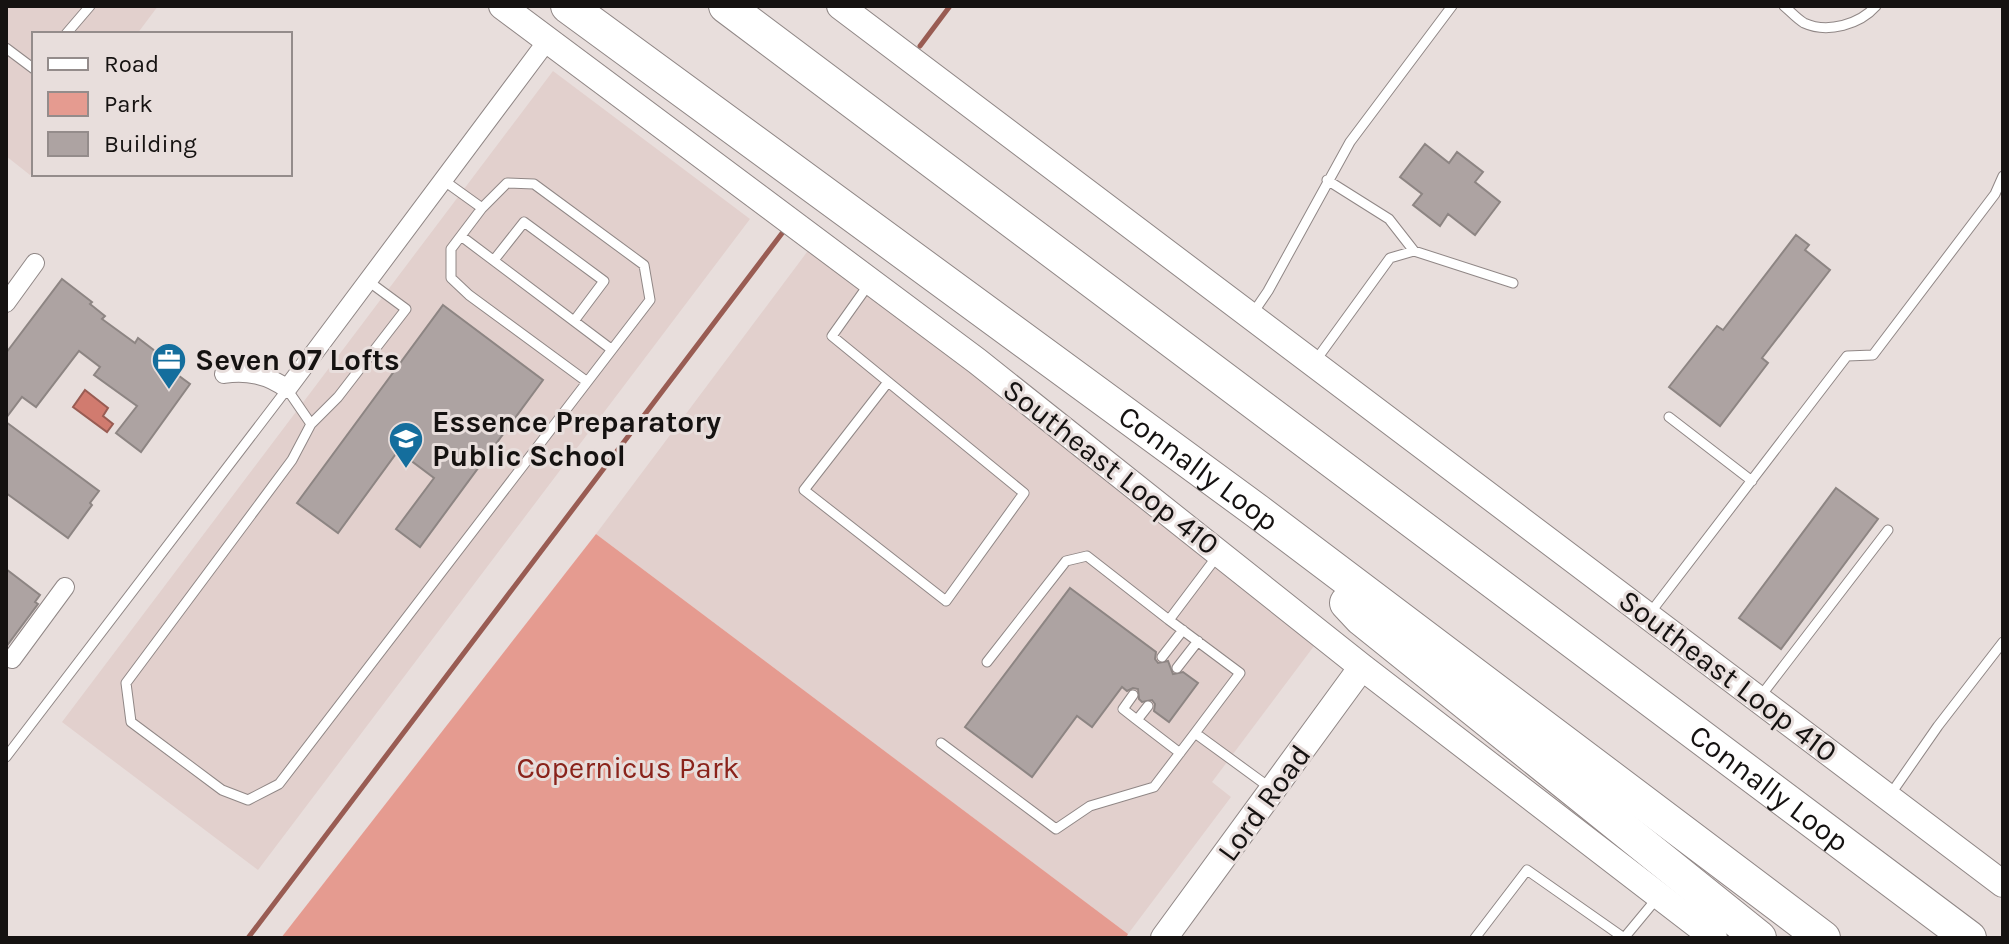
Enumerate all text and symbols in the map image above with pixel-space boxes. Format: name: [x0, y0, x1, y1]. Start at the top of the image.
legend: [32, 32, 292, 176]
text: Road: [104, 50, 159, 78]
text: Park: [104, 90, 153, 118]
text: Building: [104, 130, 197, 158]
office icon: Seven 07 Lofts: [150, 341, 188, 391]
place label: Seven 07 Lofts: [195, 342, 400, 378]
street label: Southeast Loop 410: [996, 372, 1226, 562]
street label: Connally Loop: [1112, 398, 1286, 539]
place label: Essence Preparatory Public School: [432, 404, 721, 474]
school or university icon: Essence Preparatory Public School: [387, 420, 425, 470]
street label: Southeast Loop 410: [1612, 582, 1844, 770]
street label: Connally Loop: [1683, 717, 1856, 860]
street label: Lord Road: [1210, 738, 1318, 868]
park label: Copernicus Park: [516, 750, 740, 786]

